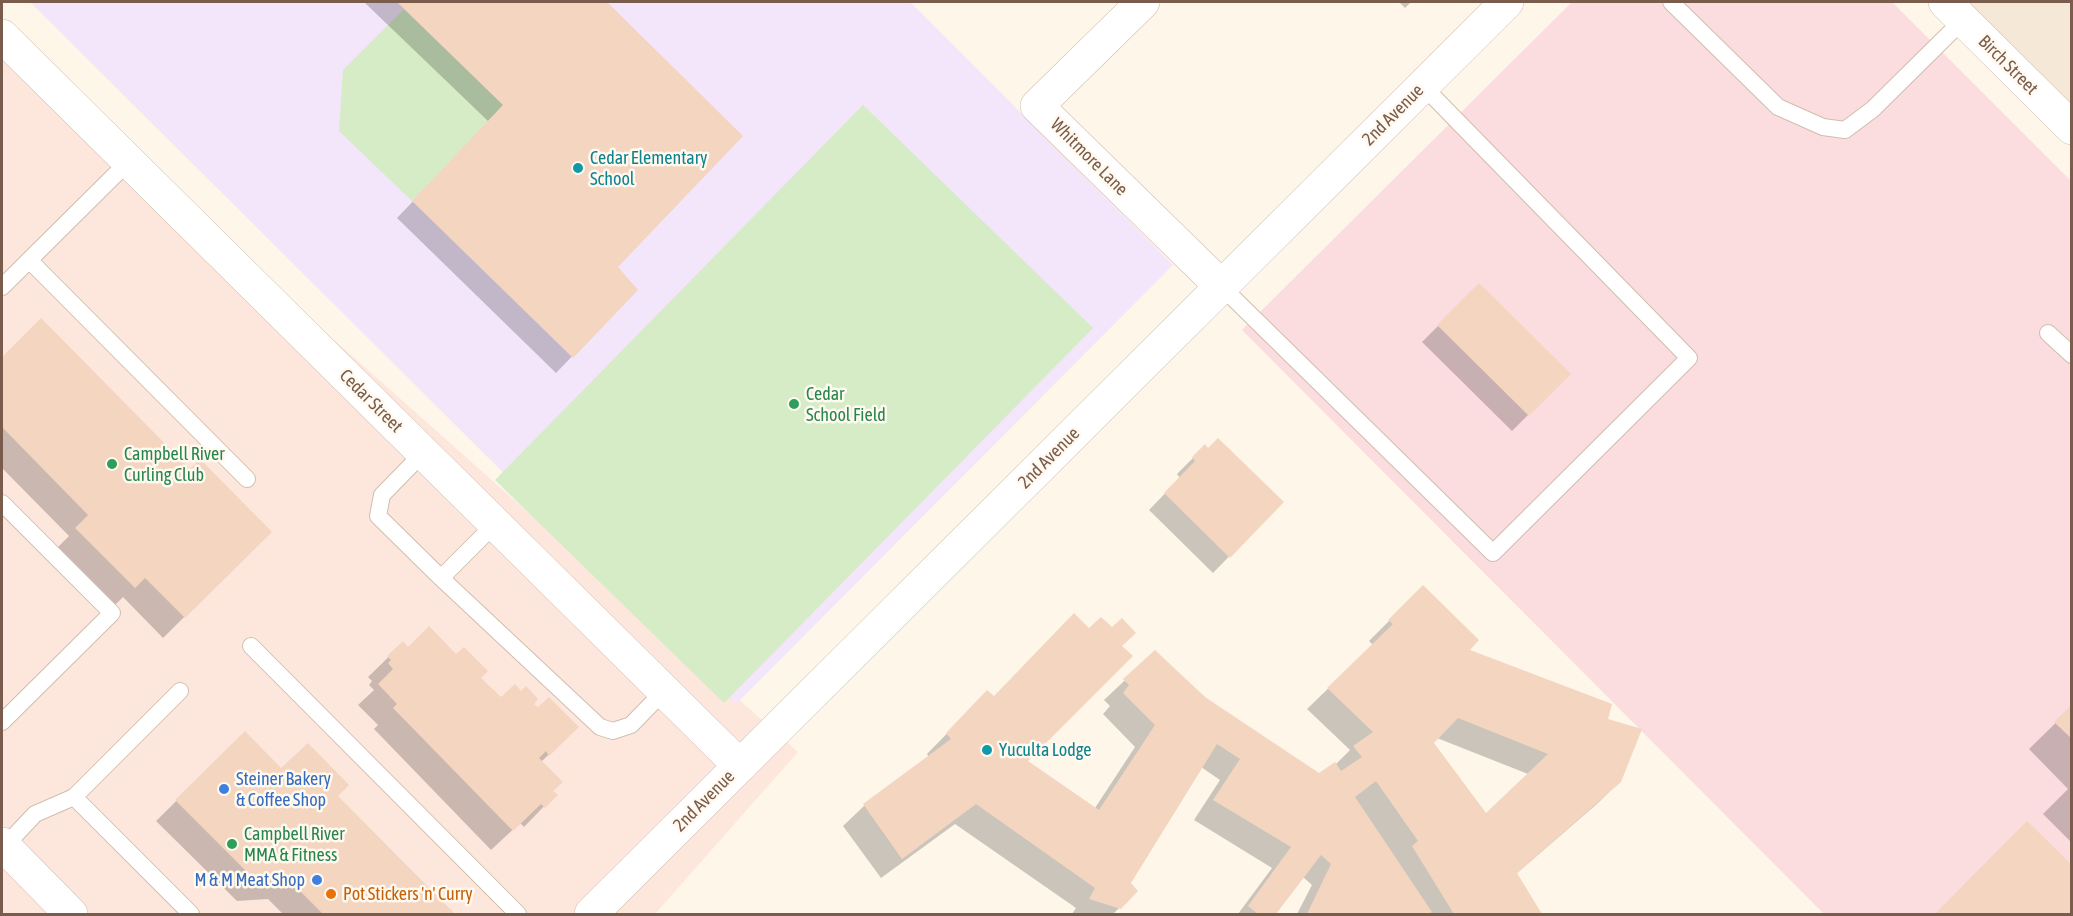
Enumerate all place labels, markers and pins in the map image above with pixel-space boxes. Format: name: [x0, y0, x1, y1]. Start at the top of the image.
place label: Cedar Elementary School: [590, 147, 707, 190]
marker: Cedar Elementary School: [571, 161, 585, 175]
place label: Cedar School Field: [806, 383, 886, 426]
marker: Cedar School Field: [787, 397, 801, 411]
place label: Campbell River Curling Club: [124, 443, 225, 486]
marker: Campbell River Curling Club: [105, 457, 119, 471]
place label: Yuculta Lodge: [999, 739, 1091, 761]
marker: Yuculta Lodge: [980, 743, 994, 757]
place label: Steiner Bakery & Coffee Shop: [236, 768, 331, 810]
marker: Steiner Bakery & Coffee Shop: [217, 782, 231, 796]
place label: Campbell River MMA & Fitness: [244, 823, 345, 866]
marker: Campbell River MMA & Fitness: [225, 837, 239, 851]
place label: M & M Meat Shop: [195, 869, 305, 891]
marker: M & M Meat Shop: [310, 873, 324, 887]
place label: Pot Stickers 'n' Curry: [343, 883, 473, 905]
marker: Pot Stickers 'n' Curry: [324, 887, 338, 901]

